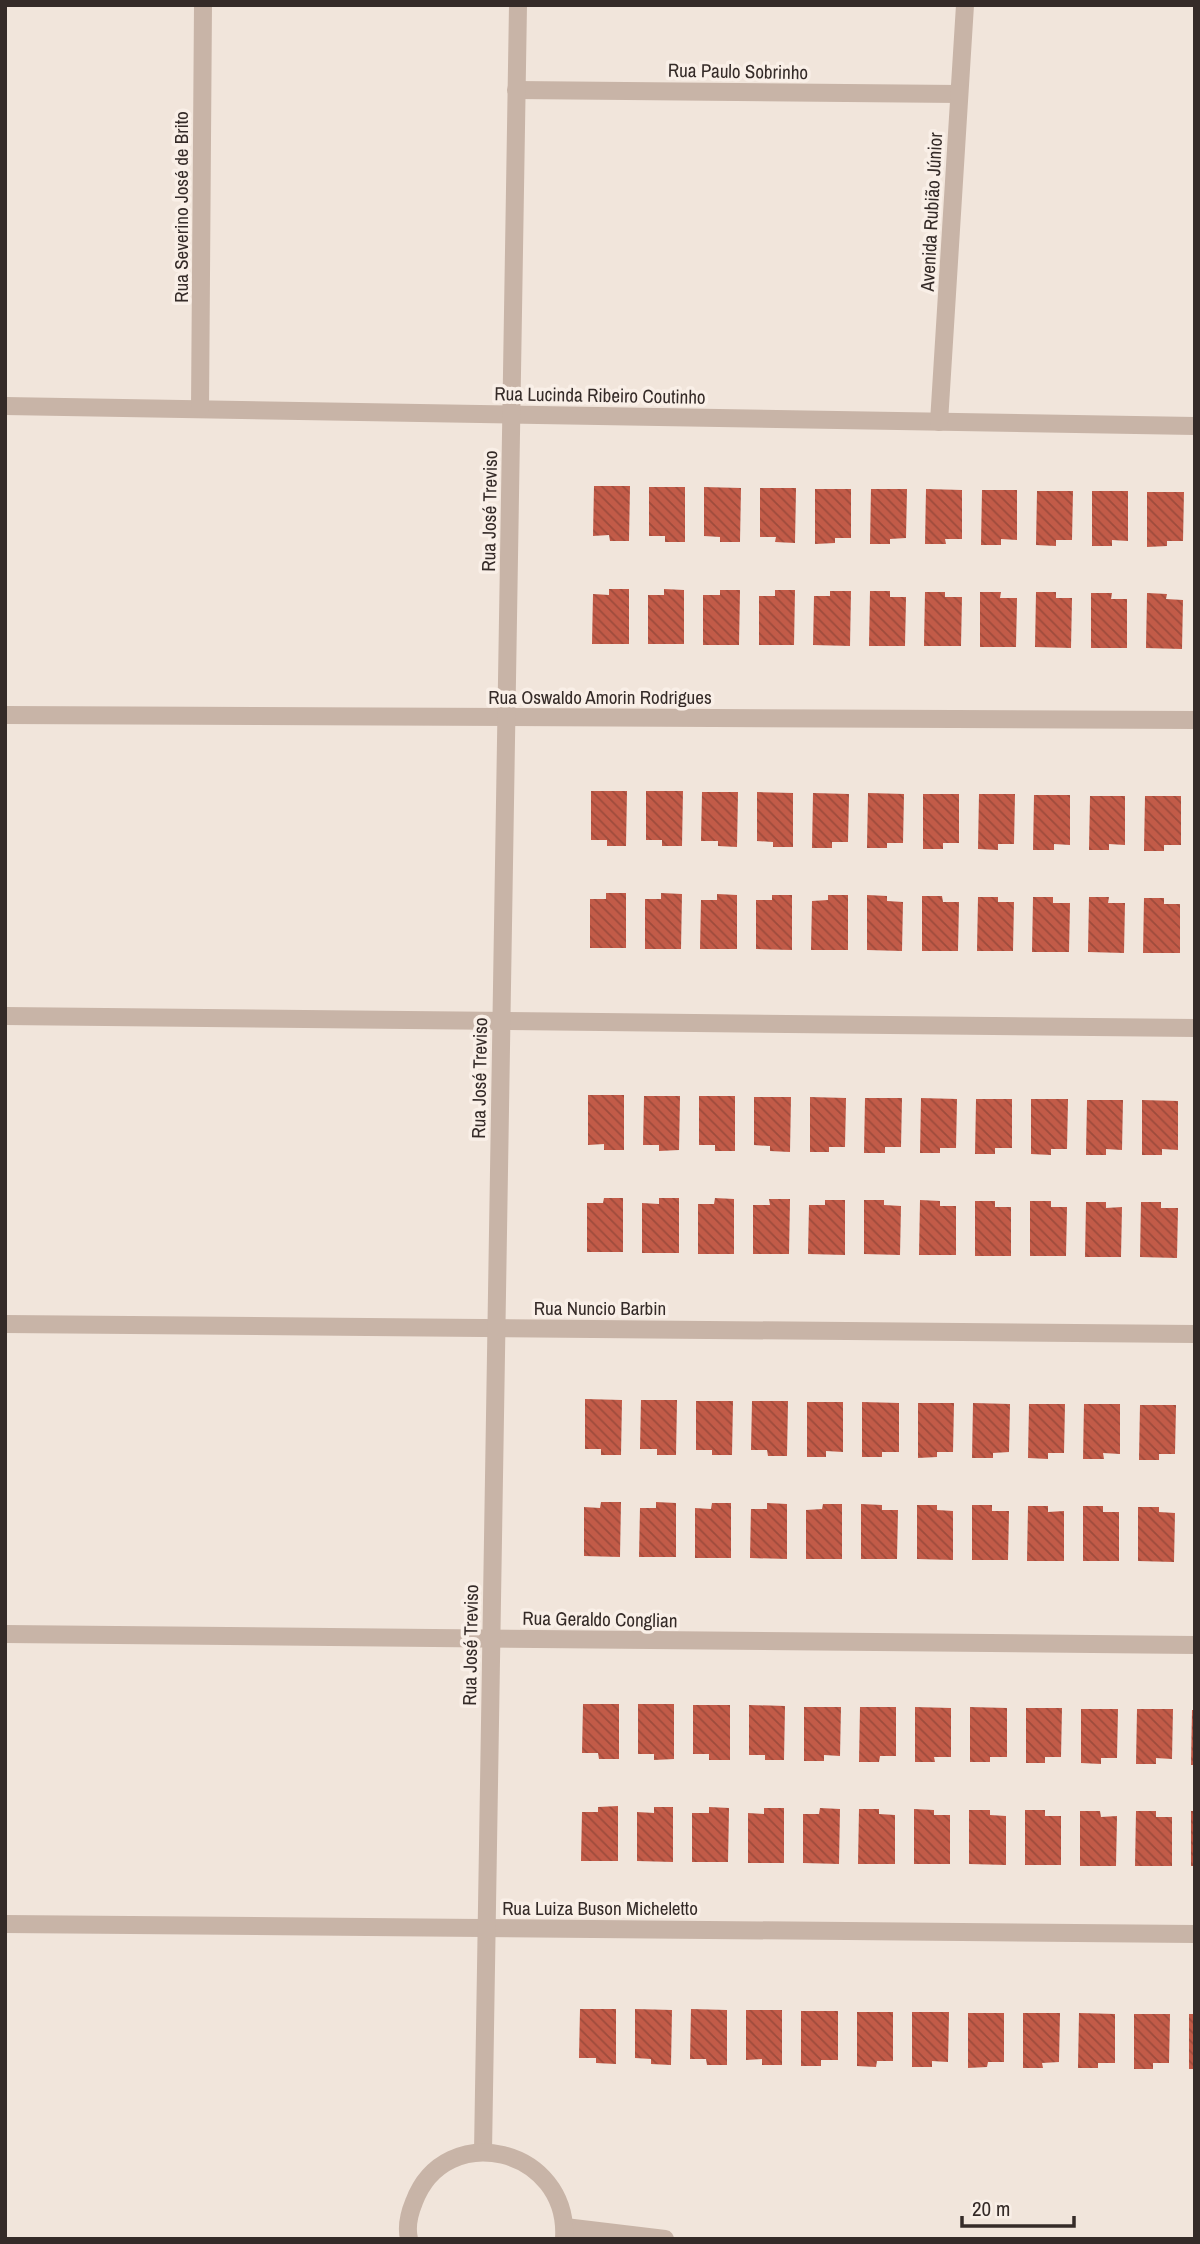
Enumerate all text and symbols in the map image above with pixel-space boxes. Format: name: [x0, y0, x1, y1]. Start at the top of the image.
street label: Rua Paulo Sobrinho: [668, 57, 808, 85]
street label: Rua Severino José de Brito: [168, 111, 194, 303]
street label: Avenida Rubião Júnior: [914, 131, 948, 293]
street label: Rua Lucinda Ribeiro Coutinho: [494, 380, 706, 410]
street label: Rua José Treviso: [475, 450, 503, 572]
street label: Rua Oswaldo Amorin Rodrigues: [488, 684, 712, 710]
street label: Rua José Treviso: [465, 1017, 493, 1139]
street label: Rua Nuncio Barbin: [534, 1295, 666, 1321]
street label: Rua José Treviso: [456, 1584, 484, 1706]
street label: Rua Geraldo Conglian: [522, 1605, 678, 1633]
street label: Rua Luiza Buson Micheletto: [502, 1895, 698, 1921]
scale bar: [962, 2184, 1074, 2228]
text: 20 m: [972, 2194, 1010, 2223]

